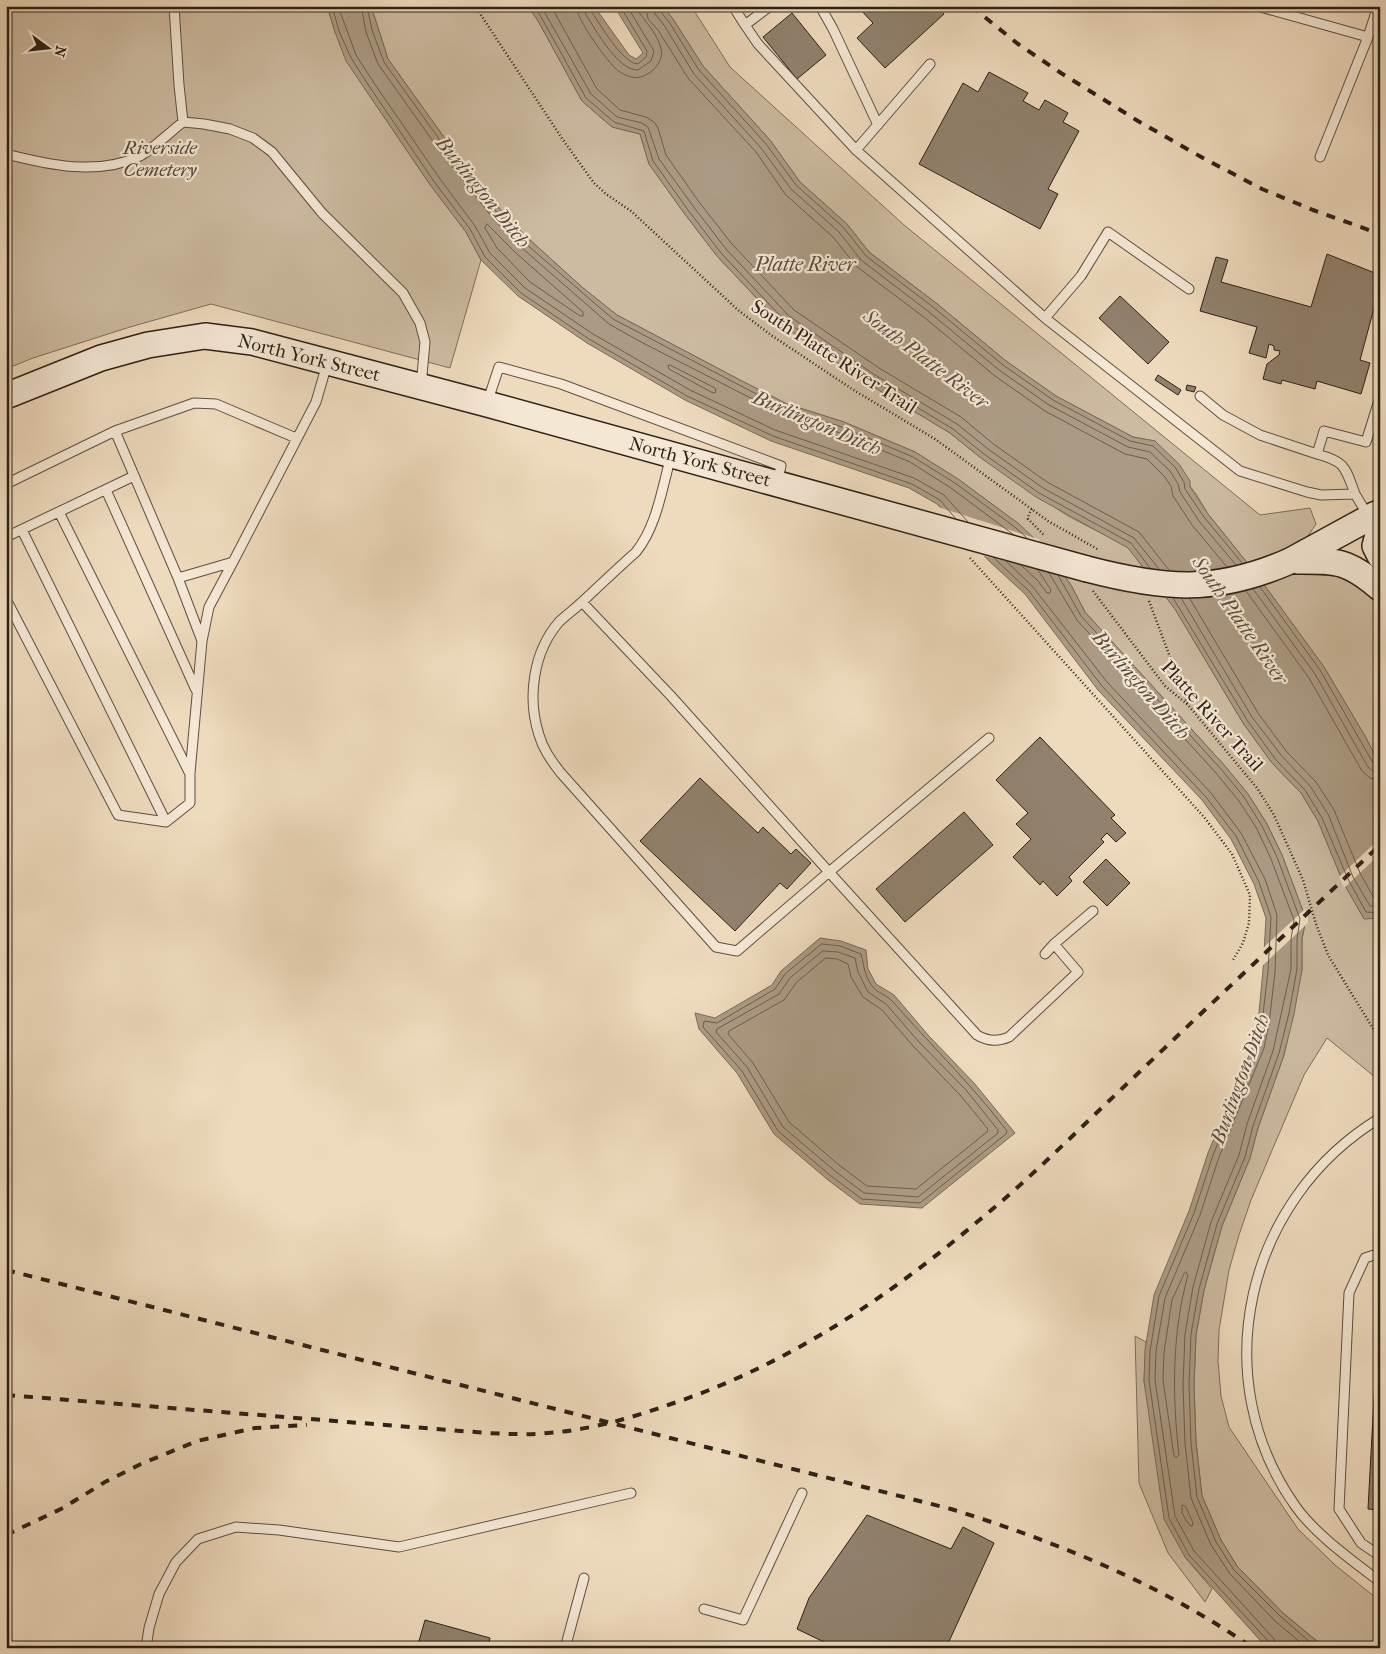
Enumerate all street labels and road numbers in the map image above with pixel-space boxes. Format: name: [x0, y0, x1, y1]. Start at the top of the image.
street label: South Platte River Trail: [747, 295, 921, 419]
street label: North York Street: [236, 330, 383, 386]
street label: North York Street: [627, 432, 774, 492]
street label: Platte River Trail: [1156, 656, 1268, 776]

